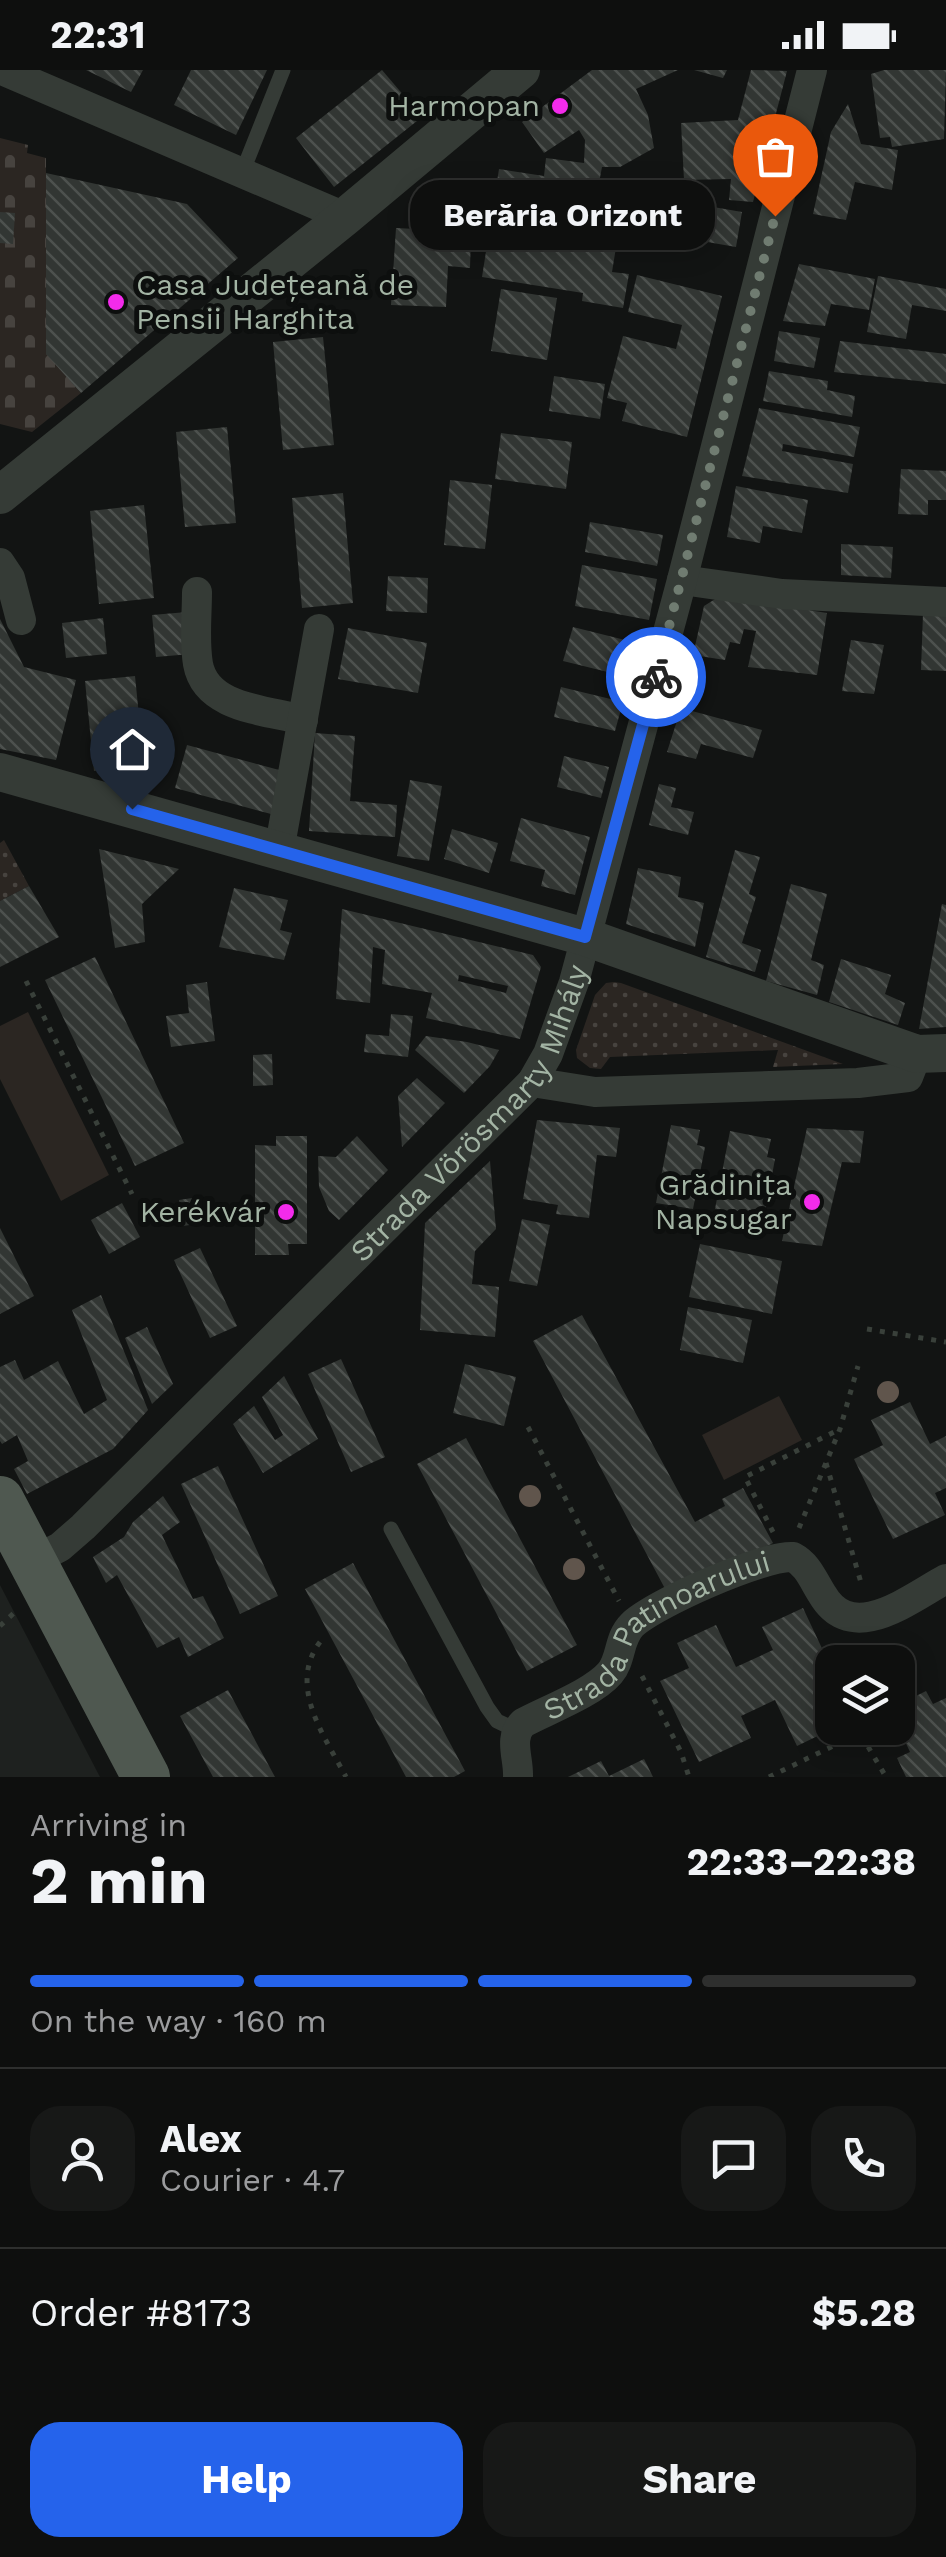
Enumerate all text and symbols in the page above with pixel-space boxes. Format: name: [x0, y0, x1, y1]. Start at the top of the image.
text: 22:31: [50, 13, 146, 57]
place label: Harmopan: [388, 88, 540, 123]
marker: Harmopan: [549, 95, 571, 117]
pin: [733, 114, 818, 217]
icon: bag: [748, 129, 803, 184]
callout: Berăria Orizont: [410, 181, 715, 251]
text: Berăria Orizont: [443, 196, 682, 234]
place label: Casa Județeană de Pensii Harghita: [136, 267, 414, 336]
marker: Casa Județeană de Pensii Harghita: [105, 291, 127, 313]
courier: [606, 627, 706, 727]
icon: bike: [629, 650, 684, 705]
pin: [90, 707, 175, 810]
icon: home: [105, 722, 160, 777]
street label: Strada Vörösmarty Mihály: [343, 960, 595, 1269]
place label: Grădinița Napsugar: [655, 1167, 792, 1236]
marker: Grădinița Napsugar: [801, 1191, 823, 1213]
place label: Kerékvár: [140, 1194, 266, 1229]
marker: Kerékvár: [275, 1201, 297, 1223]
street label: Strada Patinoarului: [538, 1543, 774, 1727]
map controls: [815, 1645, 915, 1745]
button: layers: [815, 1645, 915, 1745]
text: Arriving in: [30, 1806, 187, 1844]
text: 22:33–22:38: [686, 1840, 916, 1884]
text: 2 min: [30, 1843, 208, 1919]
text: On the way · 160 m: [30, 2002, 327, 2040]
button: person: [30, 2106, 135, 2211]
button: chat: [681, 2106, 786, 2211]
button: phone: [811, 2106, 916, 2211]
text: Alex: [160, 2117, 242, 2161]
text: Courier · 4.7: [160, 2161, 345, 2199]
text: Order #8173: [30, 2291, 252, 2335]
text: $5.28: [812, 2291, 916, 2335]
button: Help: [30, 2422, 463, 2537]
button: Share: [483, 2422, 916, 2537]

